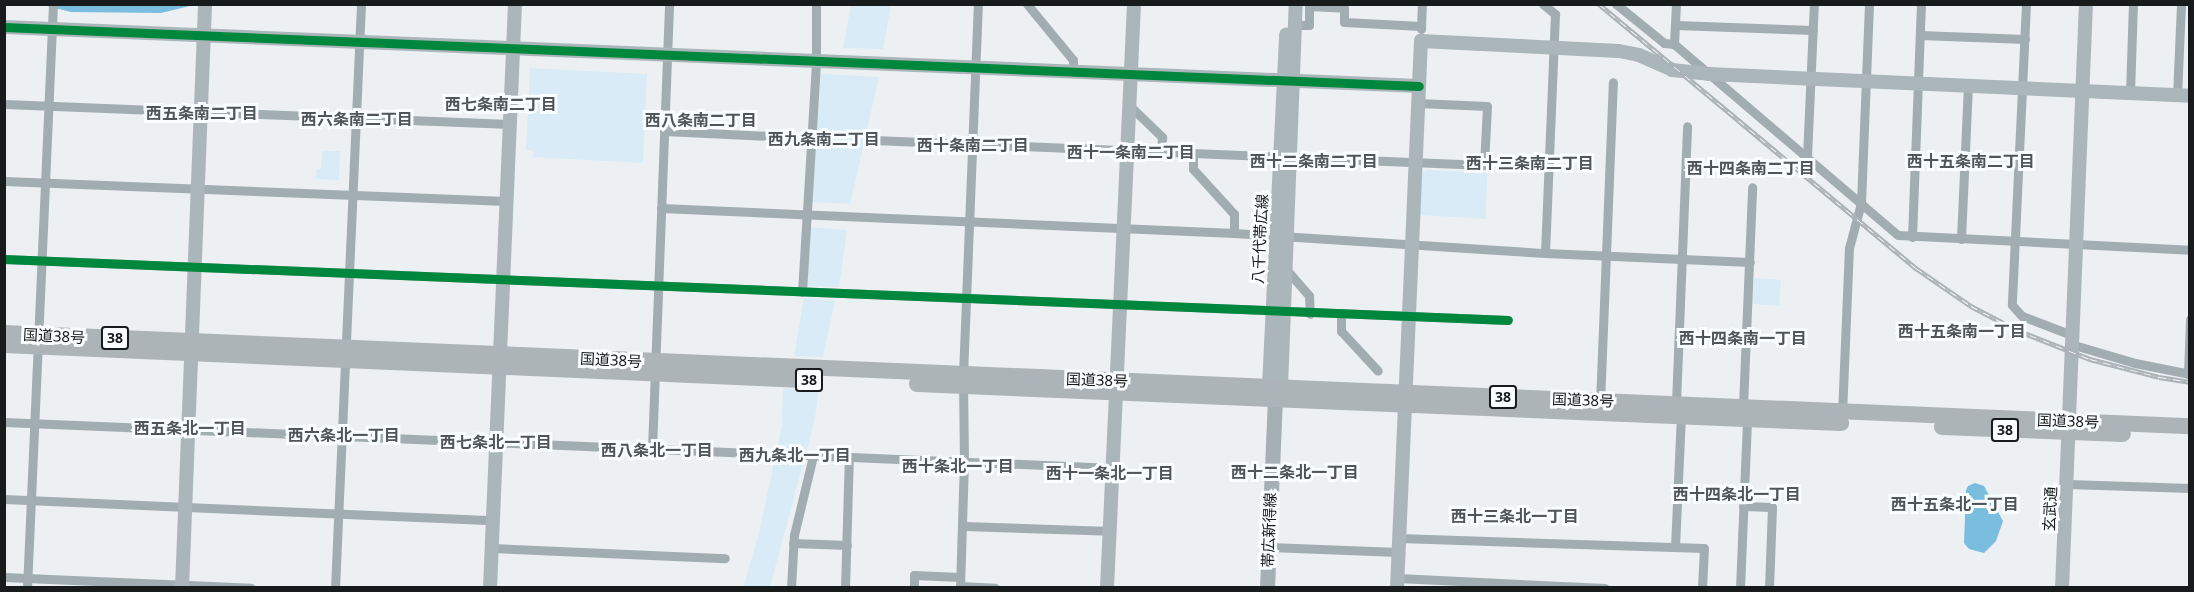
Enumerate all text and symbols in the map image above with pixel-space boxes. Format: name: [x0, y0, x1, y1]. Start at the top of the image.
district label: 西七条南二丁目: [445, 94, 557, 114]
district label: 西五条南二丁目: [146, 103, 258, 123]
district label: 西六条南二丁目: [301, 109, 413, 129]
district label: 西八条南二丁目: [645, 110, 757, 130]
district label: 西九条南二丁目: [768, 129, 880, 149]
district label: 西十条南二丁目: [917, 135, 1029, 155]
district label: 西十一条南二丁目: [1067, 142, 1195, 162]
district label: 西十二条南二丁目: [1250, 151, 1378, 171]
district label: 西十五条南二丁目: [1907, 151, 2035, 171]
district label: 西十三条南二丁目: [1466, 153, 1594, 173]
district label: 西十四条南二丁目: [1687, 158, 1815, 178]
street label: 八千代帯広線: [1249, 194, 1271, 284]
district label: 西十五条南一丁目: [1898, 321, 2026, 341]
street label: 国道38号: [22, 325, 86, 347]
road number: 38: [100, 327, 130, 349]
district label: 西十四条南一丁目: [1679, 328, 1807, 348]
street label: 国道38号: [579, 349, 643, 371]
road number: 38: [794, 369, 824, 391]
street label: 国道38号: [1066, 370, 1128, 390]
road number: 38: [1488, 386, 1518, 408]
street label: 国道38号: [1552, 390, 1614, 410]
street label: 国道38号: [2037, 411, 2099, 431]
district label: 西五条北一丁目: [134, 418, 246, 438]
road number: 38: [1990, 419, 2020, 441]
district label: 西六条北一丁目: [288, 425, 400, 445]
district label: 西七条北一丁目: [440, 432, 552, 452]
district label: 西八条北一丁目: [601, 440, 713, 460]
district label: 西九条北一丁目: [739, 445, 851, 465]
district label: 西十条北一丁目: [902, 456, 1014, 476]
district label: 西十二条北一丁目: [1231, 462, 1359, 482]
district label: 西十一条北一丁目: [1046, 463, 1174, 483]
district label: 西十四条北一丁目: [1673, 484, 1801, 504]
street label: 玄武通: [2040, 486, 2060, 532]
street label: 帯広新得線: [1259, 492, 1279, 568]
district label: 西十五条北一丁目: [1891, 494, 2019, 514]
district label: 西十三条北一丁目: [1451, 506, 1579, 526]

